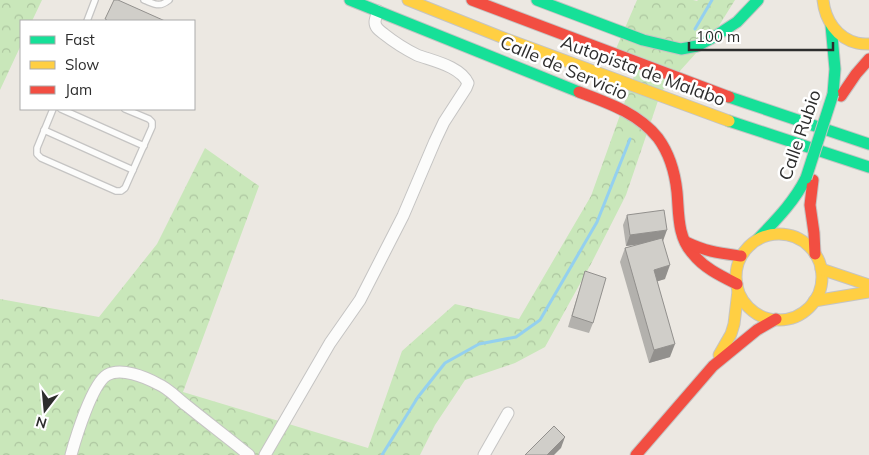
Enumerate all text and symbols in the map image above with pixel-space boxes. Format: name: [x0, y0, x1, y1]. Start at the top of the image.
legend: [20, 20, 195, 110]
scale bar: [689, 20, 833, 52]
text: 100 m: [696, 27, 740, 46]
text: Fast: [65, 30, 95, 49]
street label: Calle de Servicio: [497, 30, 632, 105]
street label: Autopista de Malabo: [558, 30, 729, 111]
text: Slow: [65, 55, 99, 74]
text: Jam: [65, 80, 92, 99]
street label: Calle Rubio: [773, 87, 826, 183]
north arrow: [20, 385, 70, 435]
text: N: [34, 412, 49, 433]

